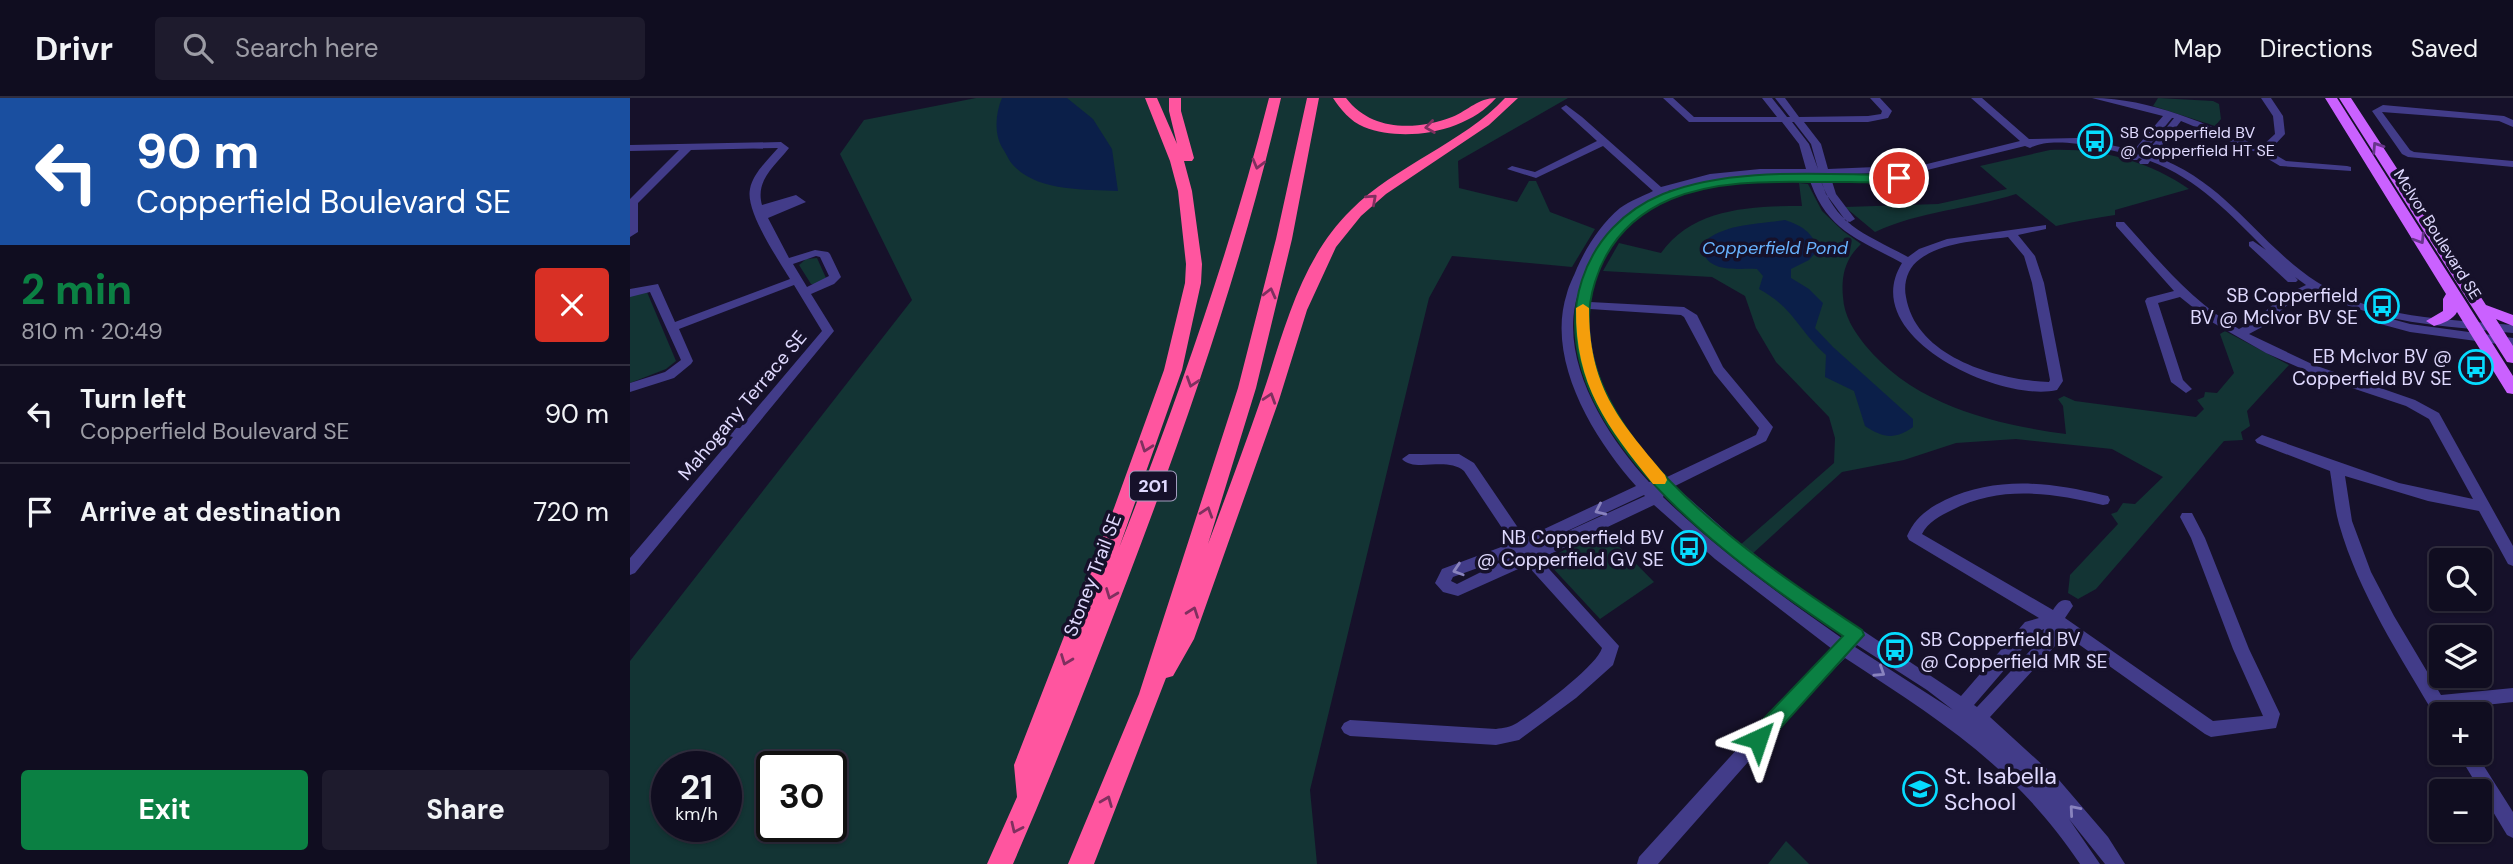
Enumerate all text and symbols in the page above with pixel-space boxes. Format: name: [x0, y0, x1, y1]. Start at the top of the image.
search box: [155, 17, 645, 80]
text: Drivr: [35, 27, 113, 70]
icon: search: [179, 29, 217, 67]
text: Search here: [235, 31, 378, 65]
text: Map: [2174, 33, 2222, 64]
text: Directions: [2260, 33, 2373, 64]
text: Saved: [2411, 33, 2478, 64]
text: 90 m: [136, 119, 259, 183]
one-way arrow: [1424, 119, 1436, 134]
bus stop icon: SB Copperfield BV @ Copperfield HT SE: [2076, 122, 2114, 160]
place label: SB Copperfield BV @ Copperfield HT SE: [2120, 122, 2275, 161]
icon: left: [21, 126, 112, 217]
one-way arrow: [2373, 142, 2386, 155]
pin: [1869, 148, 1929, 208]
one-way arrow: [1252, 158, 1266, 170]
icon: arrive: [1880, 159, 1918, 197]
street label: McIvor Boulevard SE: [2389, 165, 2486, 303]
text: Copperfield Boulevard SE: [136, 181, 511, 223]
one-way arrow: [1364, 195, 1377, 208]
one-way arrow: [2411, 231, 2424, 244]
water label: Copperfield Pond: [1702, 236, 1849, 260]
text: 2 min: [21, 262, 132, 317]
button: close: [535, 268, 609, 342]
place label: SB Copperfield BV @ McIvor BV SE: [2190, 283, 2358, 330]
bus stop icon: SB Copperfield BV @ McIvor BV SE: [2363, 287, 2401, 325]
one-way arrow: [1262, 288, 1276, 300]
text: 810 m · 20:49: [21, 316, 163, 346]
street label: Mahogany Terrace SE: [672, 325, 812, 485]
place label: EB McIvor BV @ Copperfield BV SE: [2292, 344, 2452, 391]
bus stop icon: EB McIvor BV @ Copperfield BV SE: [2457, 348, 2495, 386]
one-way arrow: [1186, 375, 1200, 387]
text: Turn left: [80, 382, 187, 416]
one-way arrow: [1262, 393, 1277, 405]
icon: left: [21, 395, 59, 433]
text: 90 m: [545, 397, 609, 431]
text: Copperfield Boulevard SE: [80, 416, 350, 446]
one-way arrow: [1140, 440, 1154, 452]
road number: 201: [1130, 472, 1176, 500]
icon: arrive: [21, 493, 59, 531]
text: Arrive at destination: [80, 495, 341, 529]
text: 720 m: [533, 495, 609, 529]
one-way arrow: [1595, 501, 1607, 515]
one-way arrow: [1199, 506, 1213, 519]
street label: Stoney Trail SE: [1058, 510, 1127, 640]
place label: NB Copperfield BV @ Copperfield GV SE: [1477, 525, 1664, 572]
bus stop icon: NB Copperfield BV @ Copperfield GV SE: [1670, 529, 1708, 567]
map controls: [2429, 548, 2492, 842]
button: search: [2429, 548, 2492, 611]
one-way arrow: [1453, 562, 1465, 577]
one-way arrow: [1106, 588, 1120, 600]
one-way arrow: [1185, 606, 1199, 618]
button: layers: [2429, 625, 2492, 688]
place label: SB Copperfield BV @ Copperfield MR SE: [1920, 627, 2107, 674]
bus stop icon: SB Copperfield BV @ Copperfield MR SE: [1876, 631, 1914, 669]
one-way arrow: [1060, 653, 1074, 665]
one-way arrow: [1872, 664, 1885, 676]
position arrow: [1721, 702, 1795, 776]
button: +: [2429, 702, 2492, 765]
speed limit sign: 30: [756, 751, 847, 842]
place label: St. Isabella School: [1944, 761, 2057, 817]
text: 21: [680, 764, 713, 810]
button: Exit: [21, 770, 308, 850]
button: Share: [322, 770, 609, 850]
school or university icon: St. Isabella School: [1901, 770, 1939, 808]
button: −: [2429, 779, 2492, 842]
one-way arrow: [1099, 795, 1113, 808]
text: km/h: [675, 802, 718, 826]
one-way arrow: [2070, 805, 2082, 818]
one-way arrow: [1011, 821, 1025, 833]

